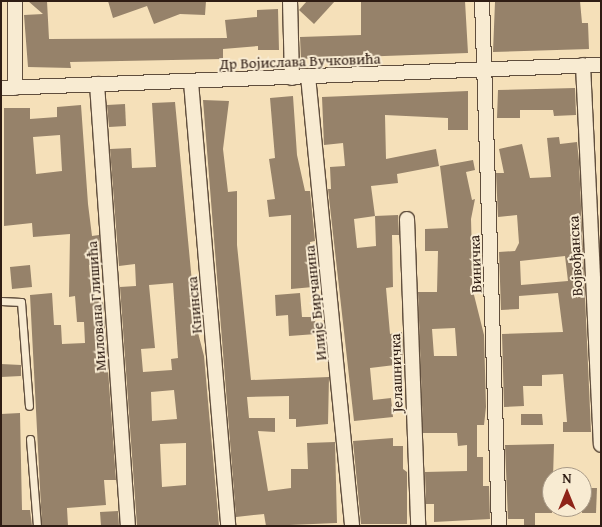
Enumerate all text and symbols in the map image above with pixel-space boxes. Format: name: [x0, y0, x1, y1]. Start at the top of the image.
street label: Др Војислава Вучковића: [219, 49, 381, 73]
street label: Војвођанска: [564, 215, 586, 297]
street label: Виничка: [465, 235, 485, 293]
street label: Милована Глишића: [82, 240, 110, 372]
street label: Илије Бирчанина: [300, 244, 330, 362]
street label: Книнска: [183, 276, 205, 334]
street label: Јелашничка: [386, 333, 406, 413]
north arrow: [542, 467, 592, 517]
text: N: [562, 468, 572, 488]

